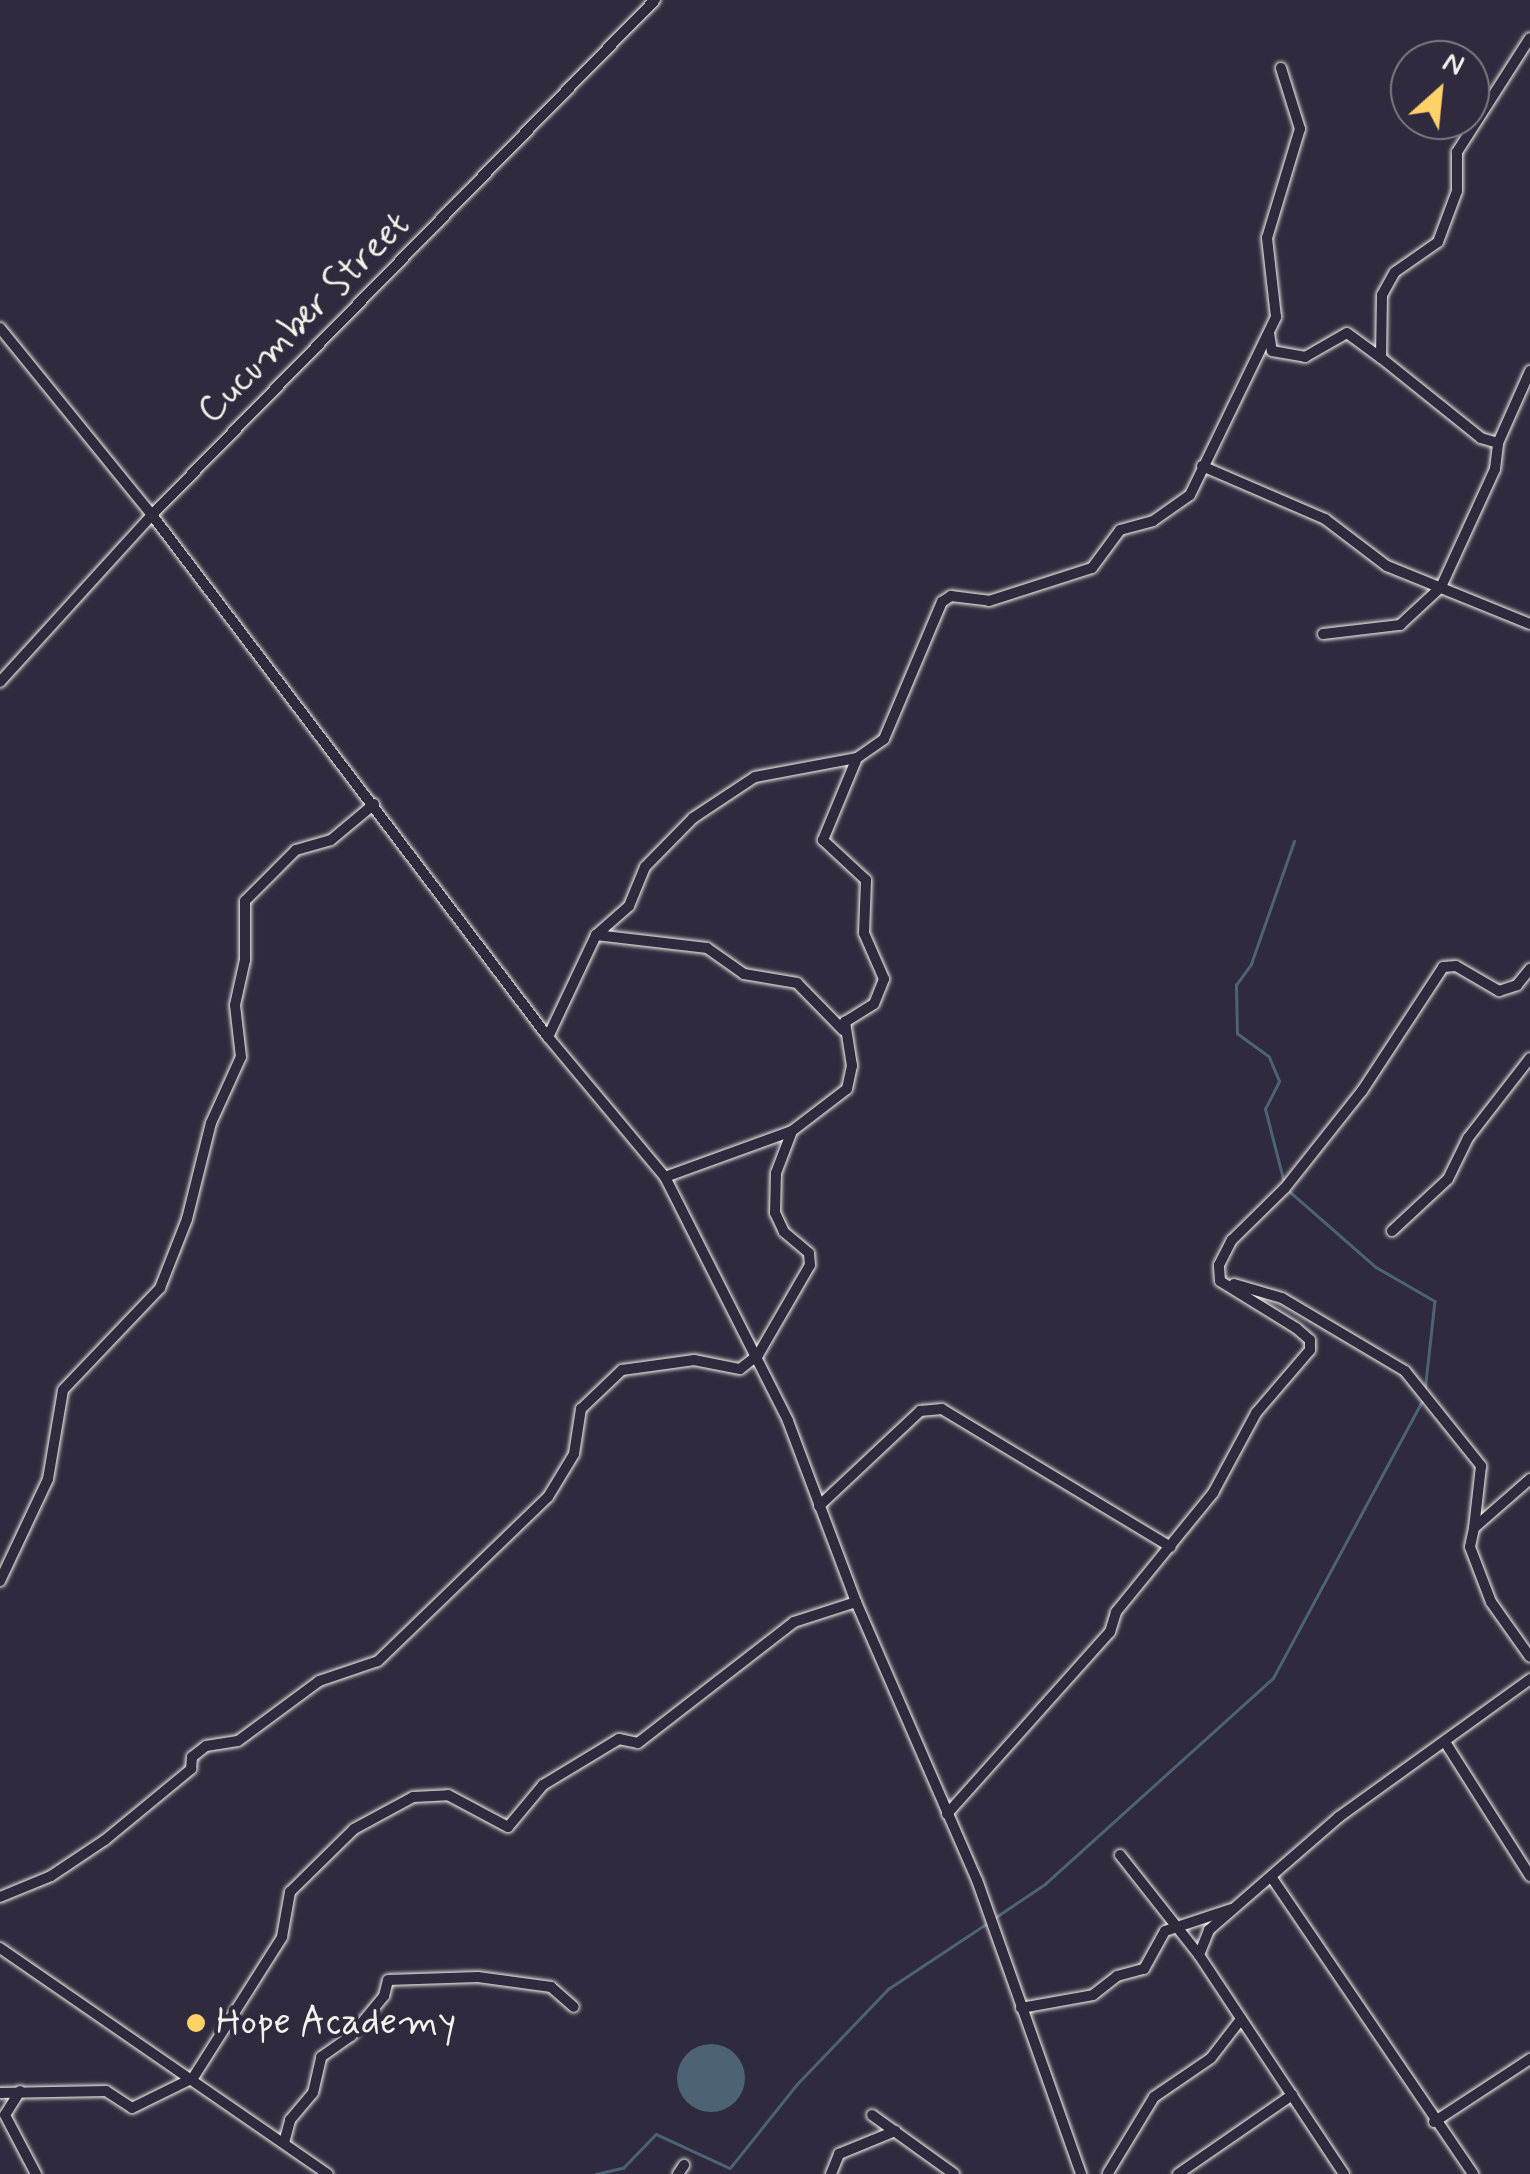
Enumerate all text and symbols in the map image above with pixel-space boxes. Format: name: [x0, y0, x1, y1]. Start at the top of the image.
north arrow: [1390, 40, 1490, 140]
text: N: [1436, 44, 1470, 85]
street label: Cucumber Street: [186, 200, 422, 436]
place label: Hope Academy: [216, 2000, 456, 2046]
marker: Hope Academy: [185, 2012, 207, 2034]

